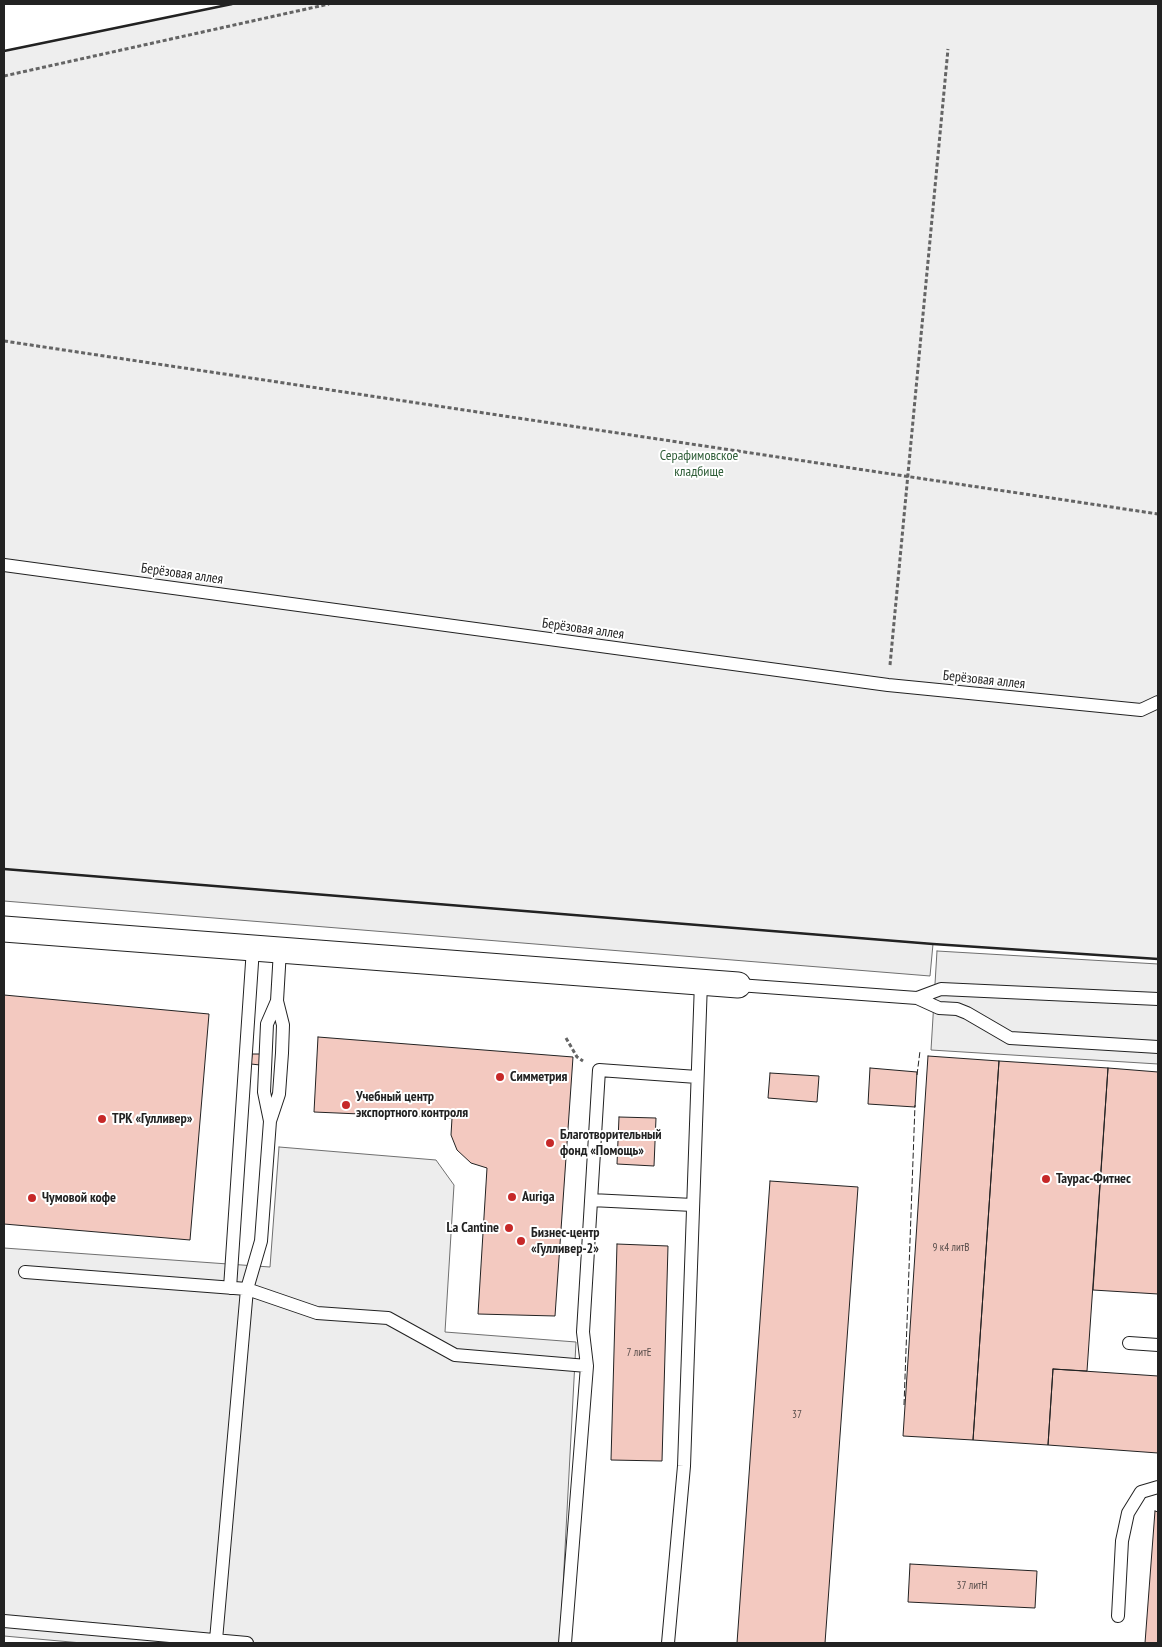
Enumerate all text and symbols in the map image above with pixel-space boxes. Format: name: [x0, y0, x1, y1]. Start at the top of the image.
park label: Серафимовское кладбище: [660, 448, 738, 481]
street label: Берёзовая аллея: [140, 560, 224, 588]
street label: Берёзовая аллея: [541, 615, 625, 643]
street label: Берёзовая аллея: [942, 667, 1026, 693]
place label: Симметрия: [510, 1069, 568, 1085]
marker: Симметрия: [494, 1071, 506, 1083]
place label: Учебный центр экспортного контроля: [356, 1089, 468, 1122]
marker: Учебный центр экспортного контроля: [340, 1099, 352, 1111]
place label: ТРК «Гулливер»: [112, 1111, 193, 1127]
marker: ТРК «Гулливер»: [96, 1113, 108, 1125]
place label: Благотворительный фонд «Помощь»: [560, 1127, 662, 1160]
marker: Благотворительный фонд «Помощь»: [544, 1137, 556, 1149]
place label: Таурас-Фитнес: [1056, 1171, 1131, 1187]
marker: Таурас-Фитнес: [1040, 1173, 1052, 1185]
place label: Auriga: [522, 1189, 554, 1205]
place label: Чумовой кофе: [42, 1190, 116, 1206]
marker: Auriga: [506, 1191, 518, 1203]
marker: Чумовой кофе: [26, 1192, 38, 1204]
place label: La Cantine: [447, 1220, 499, 1236]
marker: La Cantine: [503, 1222, 515, 1234]
place label: Бизнес-центр «Гулливер-2»: [531, 1225, 600, 1258]
marker: Бизнес-центр «Гулливер-2»: [515, 1235, 527, 1247]
house number: 9 к4 литВ: [933, 1241, 969, 1255]
house number: 7 литЕ: [627, 1346, 651, 1360]
house number: 37: [792, 1408, 802, 1422]
house number: 37 литН: [957, 1579, 987, 1593]

